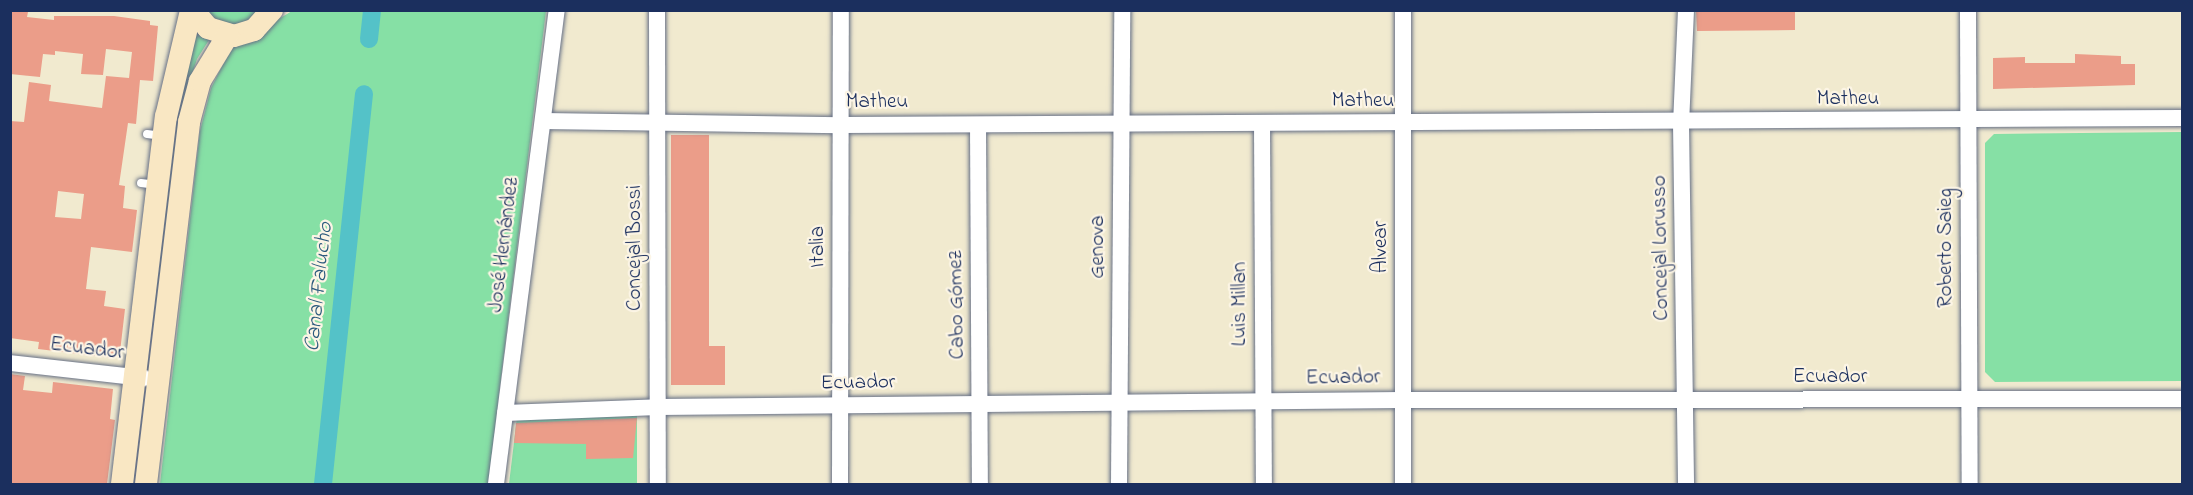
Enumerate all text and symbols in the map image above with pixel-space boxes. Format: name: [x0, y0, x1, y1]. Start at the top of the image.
street label: Matheu: [1817, 86, 1879, 112]
street label: Matheu: [1332, 88, 1394, 114]
street label: Matheu: [846, 89, 908, 115]
street label: Concejal Lorusso: [1647, 175, 1675, 321]
street label: José Hernández: [483, 176, 525, 314]
street label: Concejal Bossi: [622, 185, 648, 311]
street label: Roberto Saieg: [1933, 188, 1959, 308]
street label: Genova: [1085, 215, 1111, 279]
water label: Canal Falucho: [300, 221, 340, 353]
street label: Alvear: [1368, 221, 1394, 273]
street label: Italia: [805, 226, 831, 268]
street label: Cabo Gómez: [943, 250, 971, 360]
street label: Luis Millan: [1227, 262, 1253, 346]
street label: Ecuador: [48, 332, 126, 366]
street label: Ecuador: [1793, 364, 1867, 390]
street label: Ecuador: [1306, 365, 1380, 391]
street label: Ecuador: [821, 370, 895, 396]

